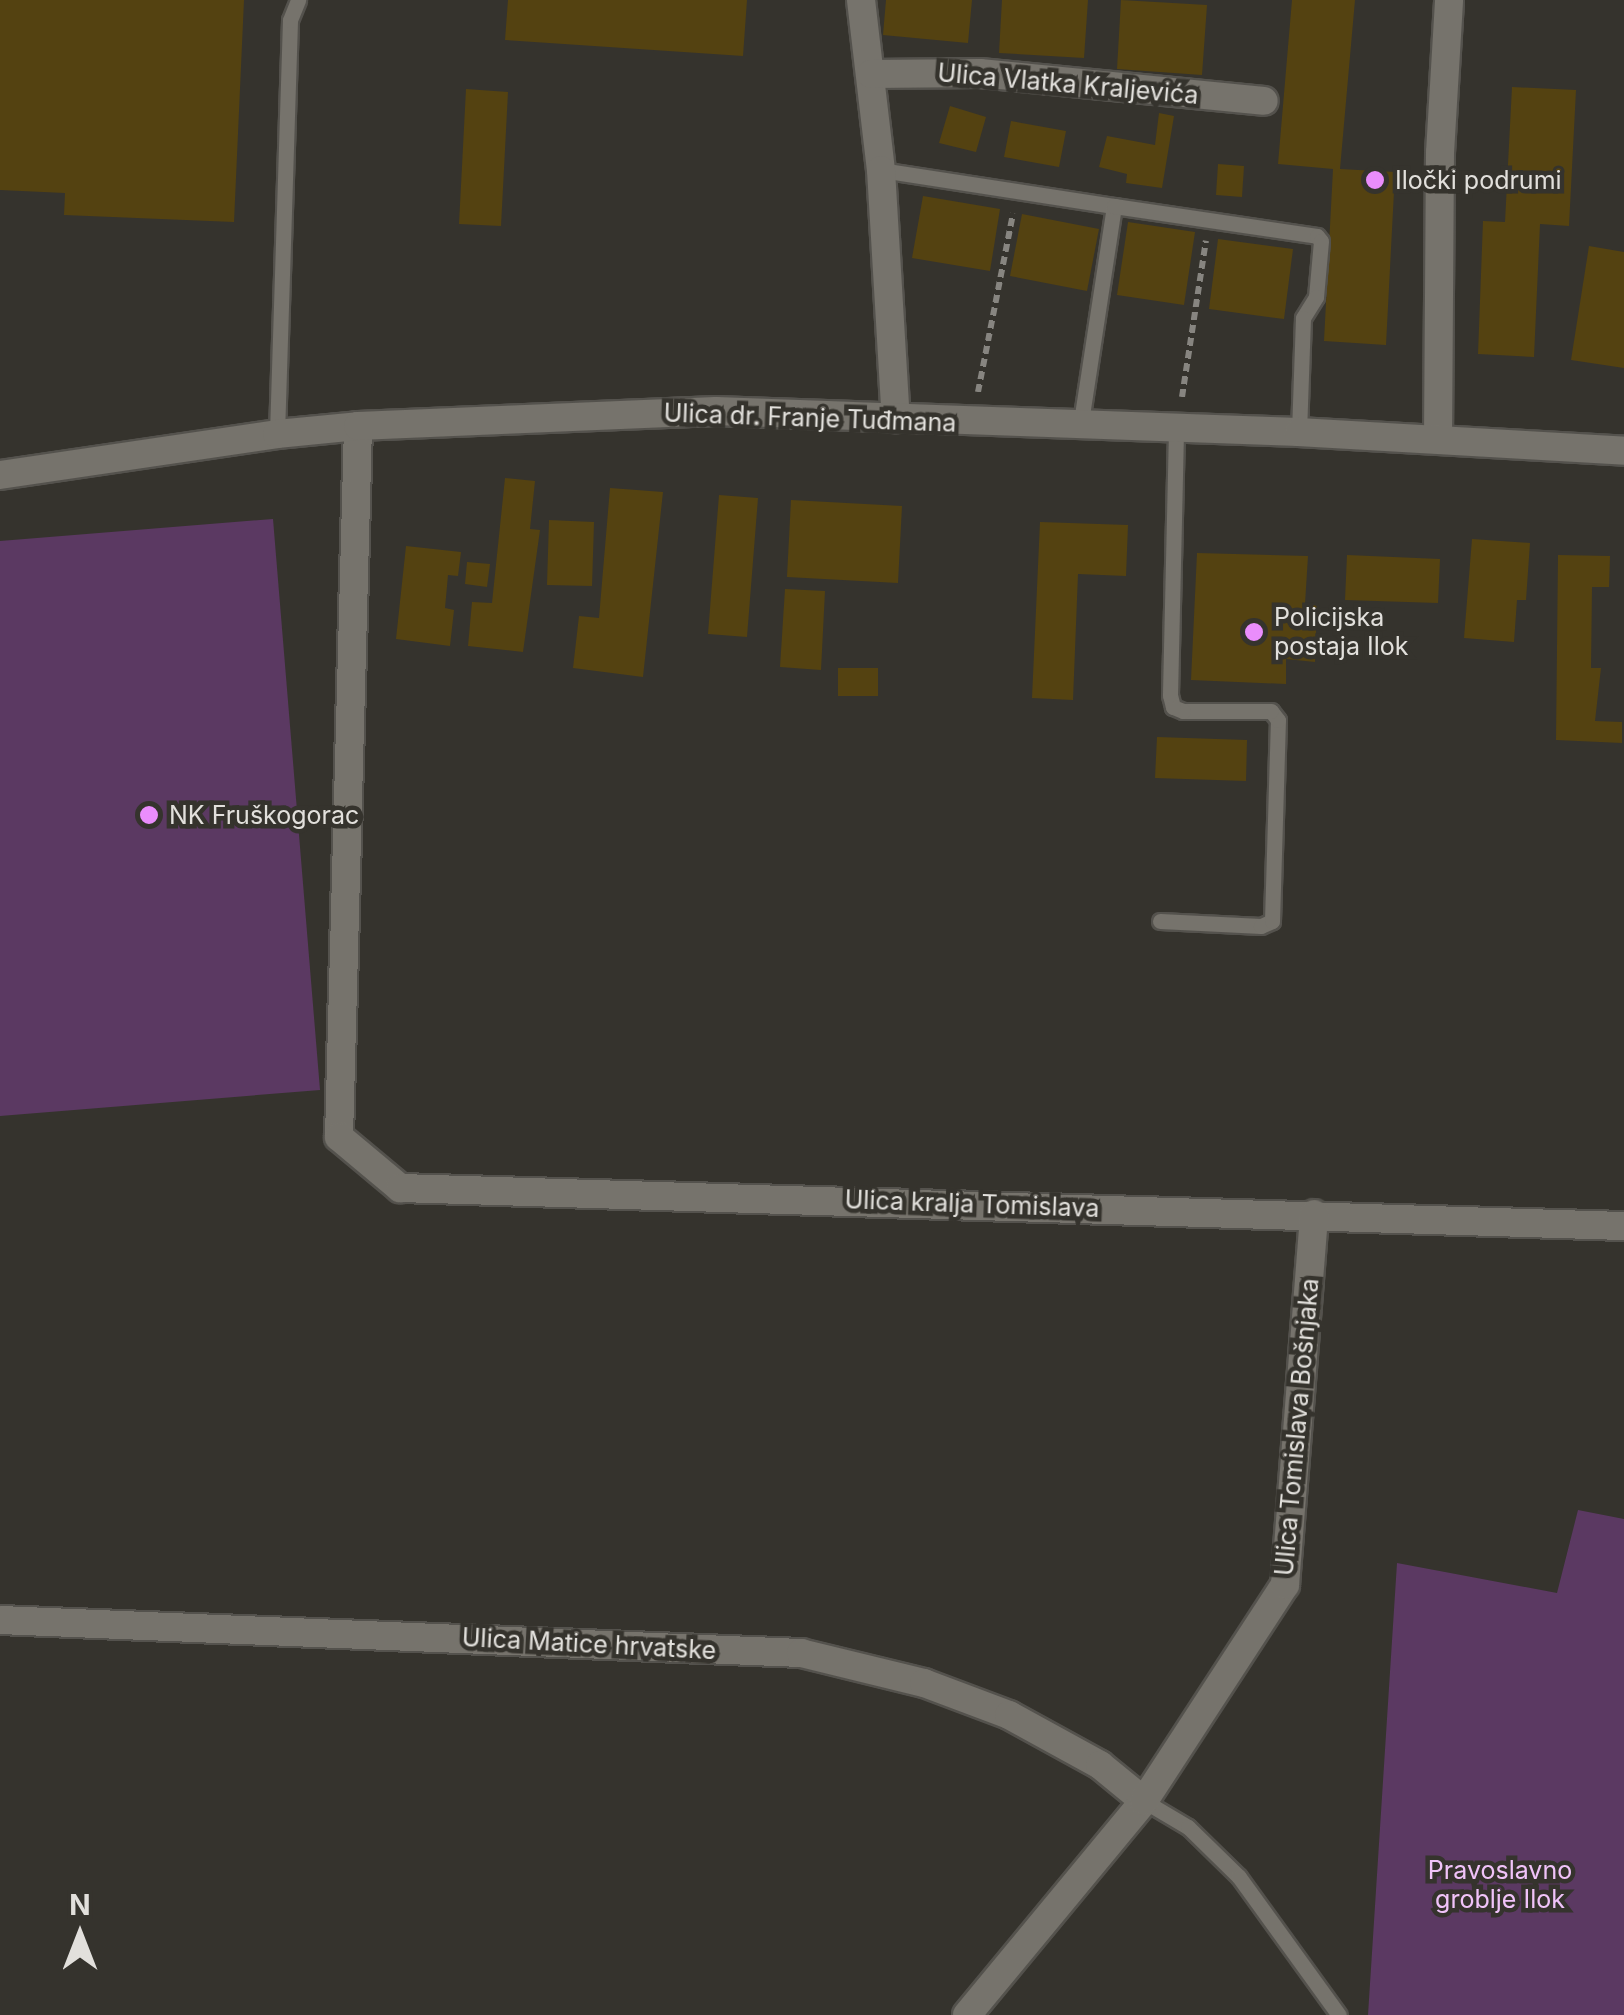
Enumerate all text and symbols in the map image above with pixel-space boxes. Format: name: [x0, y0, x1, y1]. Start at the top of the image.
street label: Ulica Vlatka Kraljevića: [936, 58, 1200, 110]
place label: Iločki podrumi: [1395, 165, 1562, 195]
marker: Iločki podrumi: [1364, 169, 1386, 191]
street label: Ulica dr. Franje Tuđmana: [663, 398, 957, 438]
place label: Policijska postaja Ilok: [1274, 603, 1408, 662]
marker: Policijska postaja Ilok: [1243, 621, 1265, 643]
place label: NK Fruškogorac: [169, 800, 359, 830]
marker: NK Fruškogorac: [138, 804, 160, 826]
street label: Ulica kralja Tomislava: [844, 1185, 1100, 1223]
street label: Ulica Tomislava Bošnjaka: [1269, 1277, 1325, 1577]
street label: Ulica Matice hrvatske: [461, 1622, 717, 1666]
park label: Pravoslavno groblje Ilok: [1428, 1856, 1572, 1915]
north arrow: [30, 1885, 130, 1985]
text: N: [69, 1888, 91, 1922]

